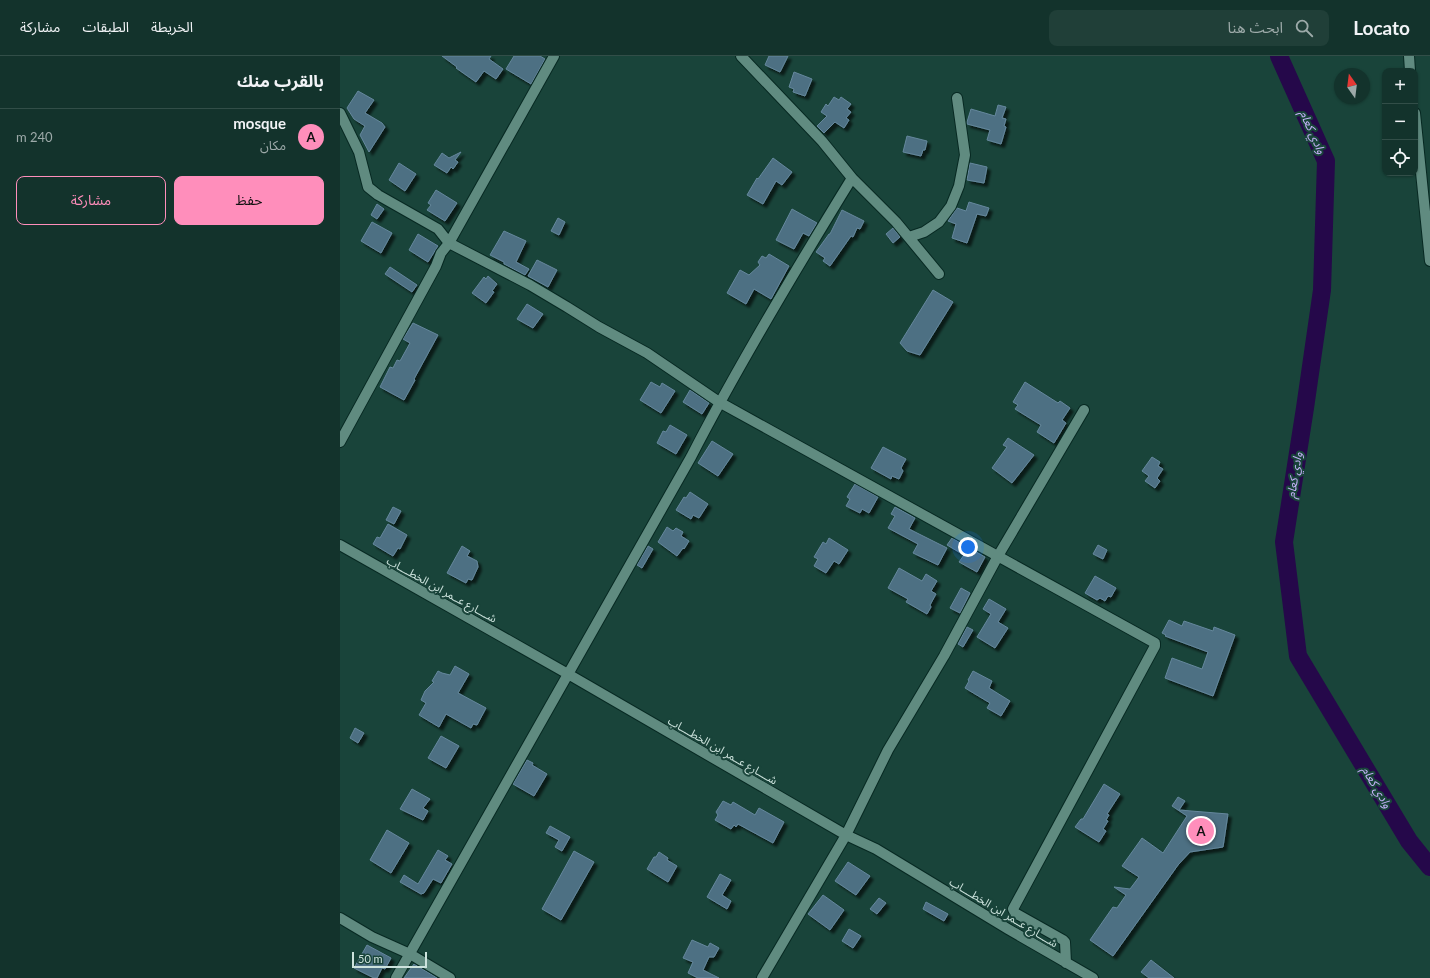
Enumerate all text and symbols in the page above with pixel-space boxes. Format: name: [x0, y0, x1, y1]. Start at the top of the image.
search box: [1049, 10, 1329, 46]
text: Locato: [1353, 16, 1410, 39]
icon: search: [1293, 17, 1315, 39]
text: مشاركة: [20, 18, 60, 35]
text: الطبقات: [82, 18, 129, 35]
text: الخريطة: [151, 18, 193, 35]
text: ابحث هنا: [1228, 18, 1283, 36]
north arrow: [1334, 68, 1370, 104]
map controls: [1382, 68, 1418, 176]
button: +: [1382, 68, 1418, 104]
text: بالقرب منك: [237, 70, 324, 91]
button: −: [1382, 104, 1418, 140]
water label: وادي كعام: [1294, 107, 1330, 158]
text: mosque: [233, 114, 286, 132]
text: 240 m: [16, 129, 53, 145]
text: A: [306, 129, 316, 145]
text: مكان: [260, 137, 286, 153]
button: locate: [1382, 140, 1418, 176]
button: مشاركة: [16, 176, 166, 225]
button: حفظ: [174, 176, 324, 225]
water label: وادي كعام: [1283, 450, 1308, 500]
your location: [958, 537, 978, 557]
street label: شــــارع عــمر ابن الخطــــاب: [384, 553, 500, 627]
street label: شــــارع عــمر ابن الخطــــاب: [665, 713, 780, 789]
water label: وادي كعام: [1356, 762, 1396, 813]
pin: A: [1188, 816, 1214, 846]
street label: شــــارع عــمر ابن الخطــــاب: [947, 875, 1061, 951]
scale bar: [352, 950, 427, 969]
text: 50 m: [358, 952, 383, 965]

